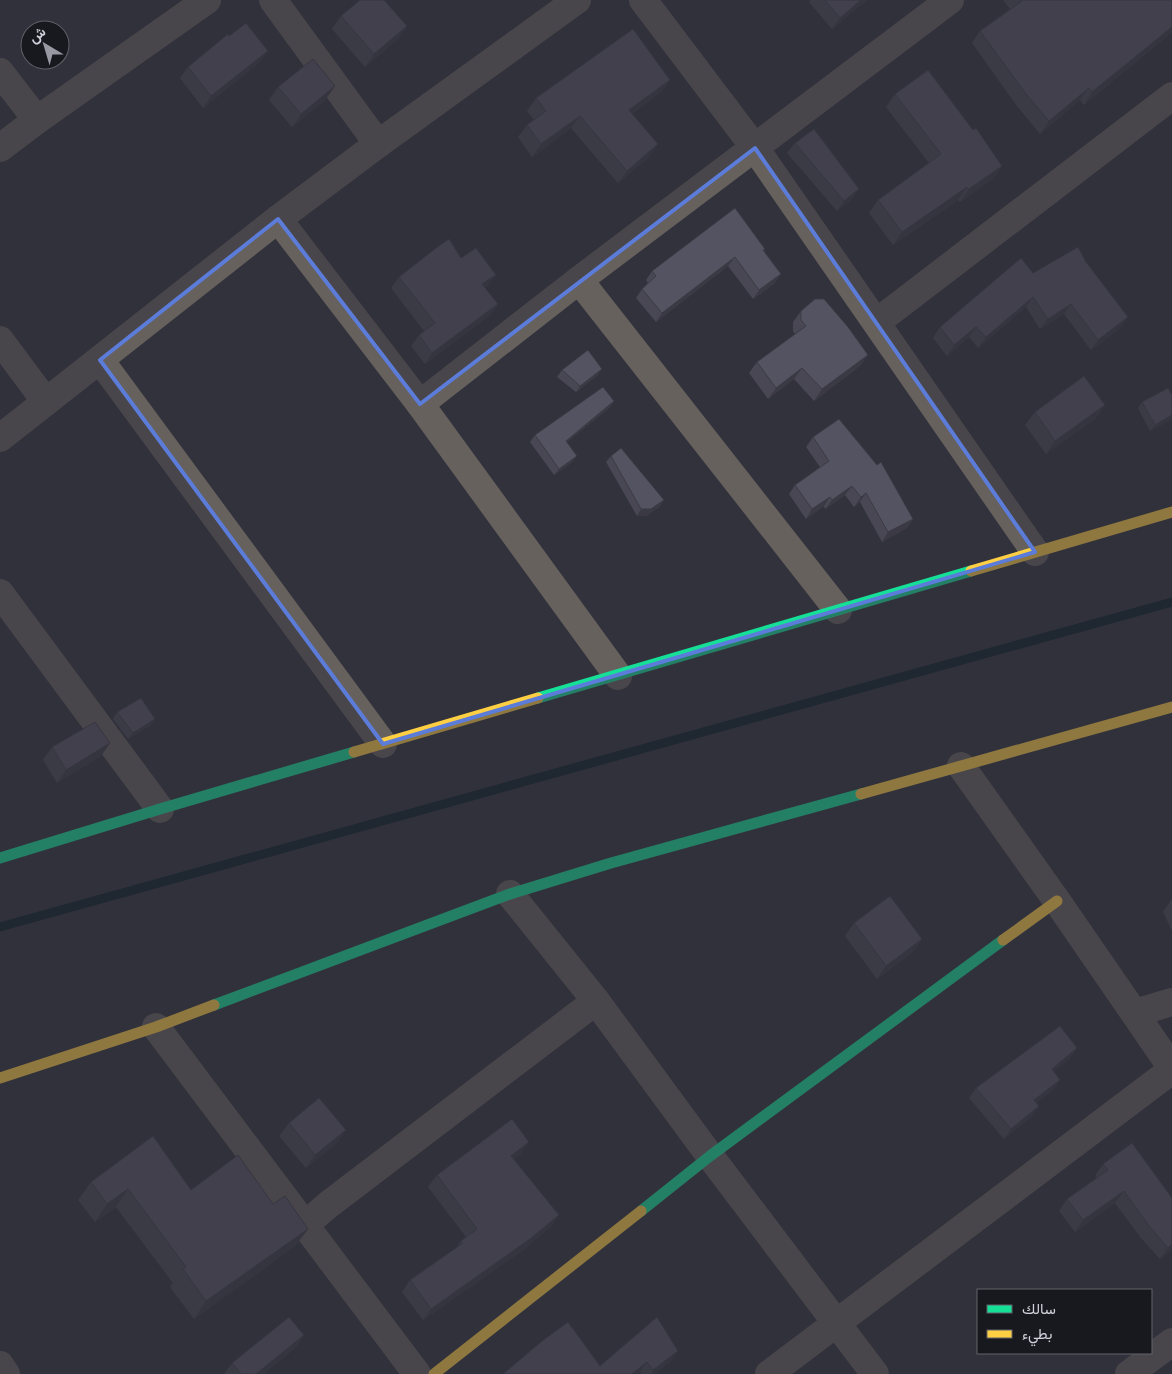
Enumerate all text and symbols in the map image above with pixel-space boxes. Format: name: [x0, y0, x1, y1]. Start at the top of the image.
north arrow: [20, 20, 70, 70]
text: ش: [25, 22, 51, 49]
legend: [977, 1289, 1152, 1354]
text: سالك: [1022, 1299, 1056, 1320]
text: بطيء: [1022, 1324, 1052, 1347]

